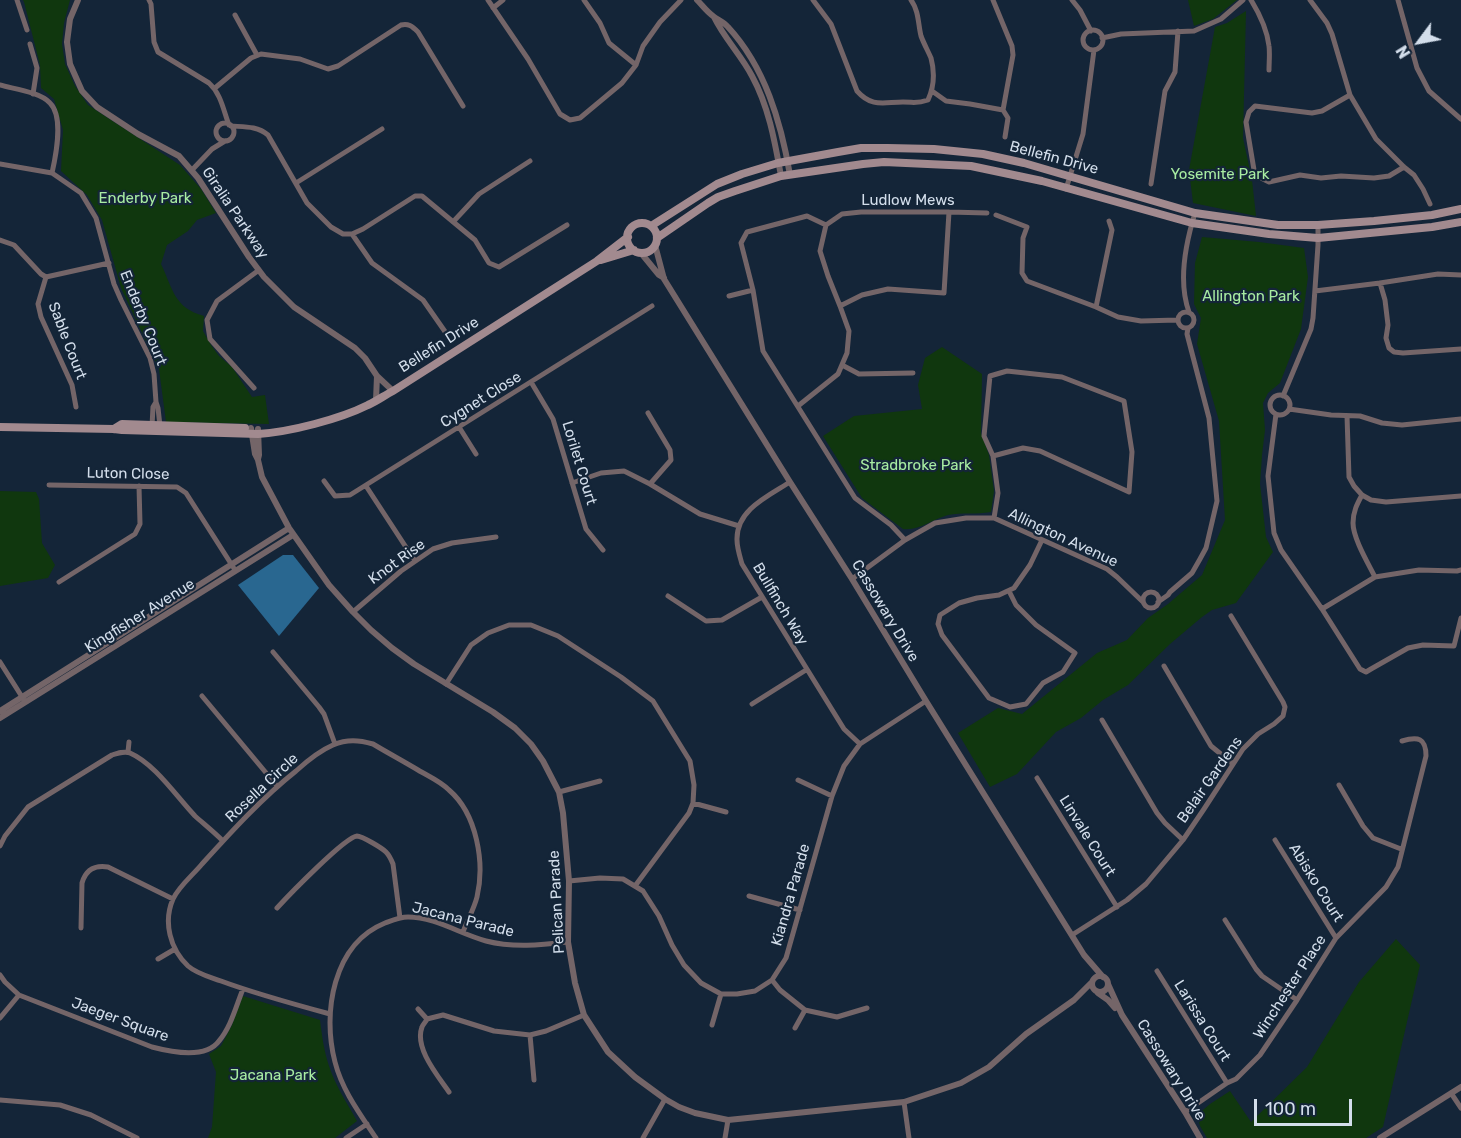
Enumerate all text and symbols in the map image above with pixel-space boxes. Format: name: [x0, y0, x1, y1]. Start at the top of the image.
north arrow: [1389, 12, 1449, 72]
text: N: [1392, 42, 1414, 62]
street label: Bellefin Drive: [1008, 138, 1100, 178]
street label: Giralia Parkway: [198, 164, 272, 262]
park label: Yosemite Park: [1170, 166, 1270, 184]
park label: Enderby Park: [99, 190, 191, 208]
street label: Ludlow Mews: [861, 192, 955, 210]
street label: Enderby Court: [116, 268, 170, 368]
park label: Allington Park: [1202, 288, 1300, 306]
street label: Sable Court: [44, 300, 90, 382]
street label: Bellefin Drive: [396, 313, 482, 377]
street label: Cygnet Close: [437, 368, 525, 432]
street label: Lorilet Court: [558, 419, 600, 507]
park label: Stradbroke Park: [860, 457, 972, 475]
street label: Luton Close: [86, 464, 170, 484]
street label: Allington Avenue: [1005, 505, 1121, 571]
street label: Knot Rise: [365, 535, 429, 589]
street label: Cassowary Drive: [847, 557, 923, 665]
street label: Bullfinch Way: [748, 560, 812, 648]
street label: Kingfisher Avenue: [82, 575, 198, 657]
street label: Belair Gardens: [1174, 733, 1246, 827]
street label: Rosella Circle: [222, 750, 302, 826]
street label: Linvale Court: [1055, 792, 1119, 880]
street label: Abisko Court: [1285, 840, 1347, 926]
street label: Kiandra Parade: [768, 842, 814, 948]
street label: Pelican Parade: [545, 850, 569, 954]
street label: Jacana Parade: [410, 899, 516, 941]
street label: Winchester Place: [1250, 932, 1330, 1042]
street label: Larissa Court: [1170, 977, 1234, 1065]
street label: Jaeger Square: [69, 994, 171, 1046]
street label: Cassowary Drive: [1133, 1016, 1209, 1124]
park label: Jacana Park: [230, 1067, 316, 1085]
scale bar: [1257, 1087, 1354, 1125]
text: 100 m: [1265, 1098, 1316, 1120]

